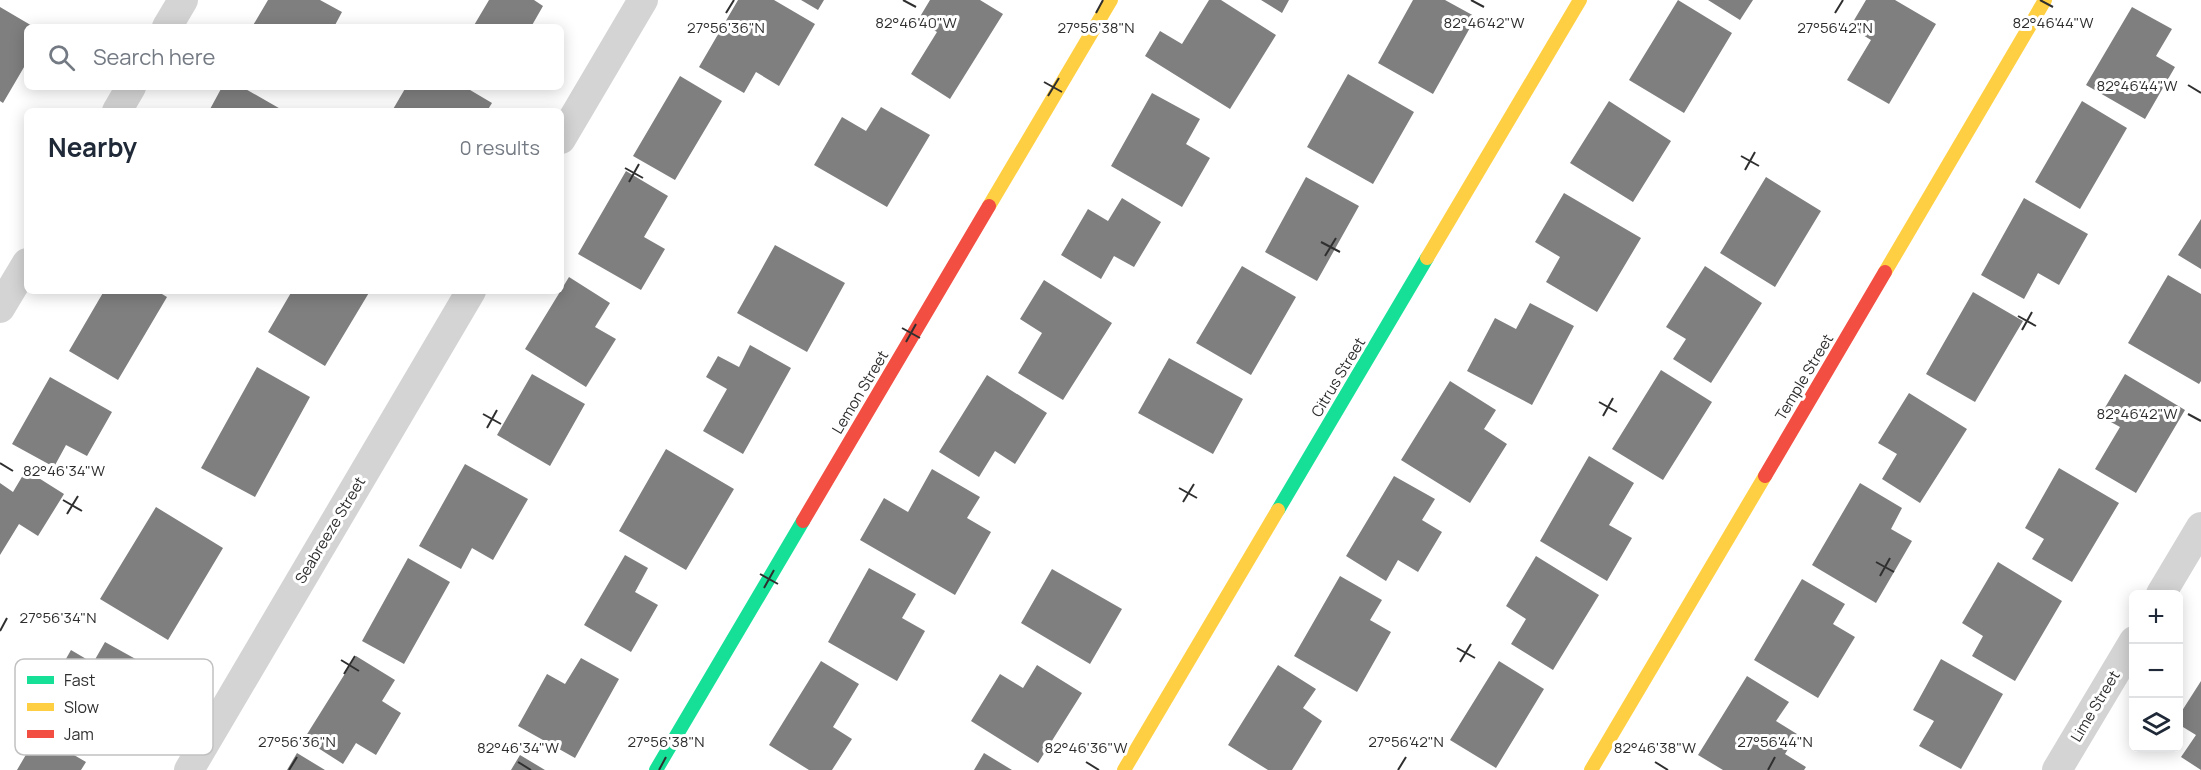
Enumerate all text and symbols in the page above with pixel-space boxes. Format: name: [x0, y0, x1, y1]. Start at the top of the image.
text: 82°46'40"W: [875, 12, 957, 33]
text: 82°46'42"W: [1444, 12, 1524, 33]
text: 82°46'44"W: [2013, 12, 2093, 33]
text: 27°56'36"N: [687, 17, 765, 38]
text: 27°56'38"N: [1057, 17, 1135, 38]
text: 27°56'42"N: [1797, 17, 1873, 38]
search box: [24, 24, 564, 90]
icon: search: [45, 41, 78, 74]
text: Search here: [93, 42, 215, 72]
text: 82°46'44"W: [2097, 75, 2177, 96]
text: Nearby: [48, 129, 137, 165]
text: 0 results: [460, 134, 540, 161]
street label: Temple Street: [1770, 330, 1838, 424]
street label: Citrus Street: [1306, 333, 1370, 421]
street label: Lemon Street: [827, 346, 893, 438]
text: 82°46'42"W: [2097, 403, 2177, 424]
text: 82°46'34"W: [23, 460, 105, 481]
street label: Seabreeze Street: [290, 473, 370, 587]
map controls: [2129, 590, 2183, 752]
button: +: [2129, 590, 2183, 644]
text: 27°56'34"N: [20, 607, 96, 628]
button: −: [2129, 644, 2183, 698]
legend: [15, 659, 213, 755]
street label: Lime Street: [2065, 666, 2125, 746]
text: Fast: [64, 669, 95, 691]
text: Slow: [64, 696, 99, 718]
button: layers: [2129, 698, 2183, 752]
text: Jam: [64, 723, 94, 745]
text: 27°56'36"N: [258, 731, 336, 752]
text: 27°56'38"N: [627, 731, 705, 752]
text: 27°56'42"N: [1368, 731, 1444, 752]
text: 27°56'44"N: [1737, 731, 1813, 752]
text: 82°46'34"W: [477, 737, 559, 758]
text: 82°46'36"W: [1045, 737, 1127, 758]
text: 82°46'38"W: [1614, 737, 1696, 758]

